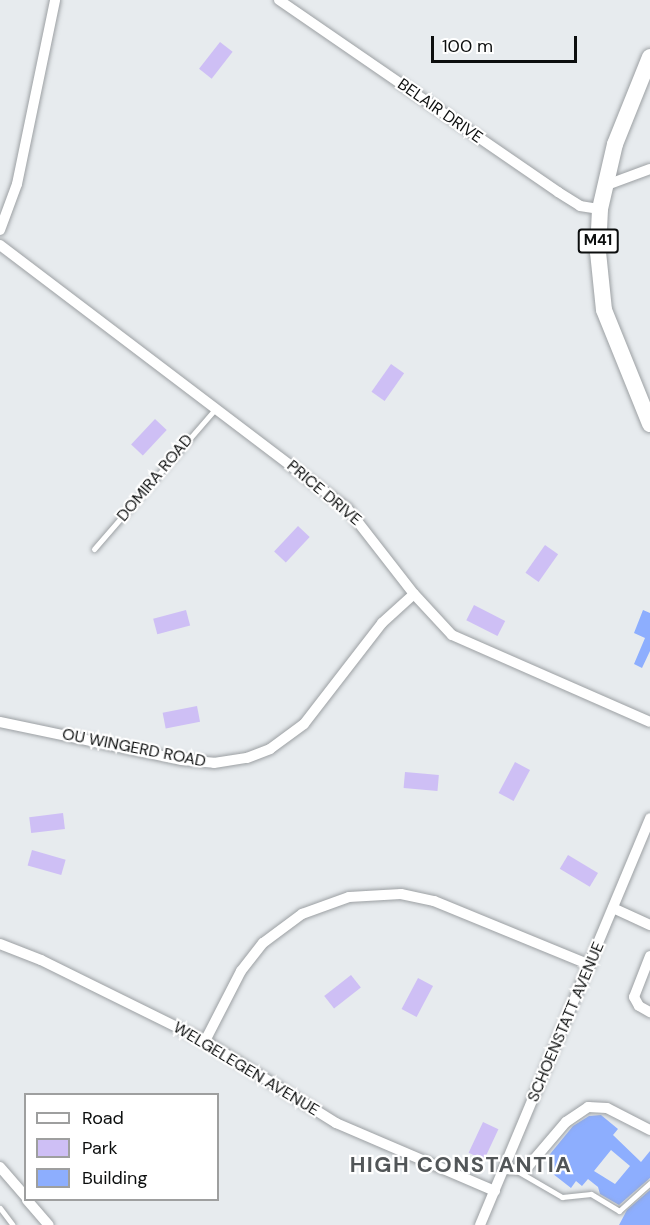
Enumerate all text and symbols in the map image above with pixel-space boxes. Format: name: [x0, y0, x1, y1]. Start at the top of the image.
scale bar: [434, 24, 580, 62]
text: 100 m: [442, 34, 493, 58]
street label: BELAIR DRIVE: [394, 75, 486, 147]
road number: M41: [577, 229, 619, 253]
street label: DOMIRA ROAD: [113, 431, 197, 525]
street label: PRICE DRIVE: [283, 456, 365, 530]
street label: OU WINGERD ROAD: [60, 725, 208, 771]
street label: SCHOENSTATT AVENUE: [524, 939, 608, 1105]
street label: WELGELEGEN AVENUE: [170, 1018, 322, 1120]
legend: [24, 1093, 219, 1201]
text: Road: [82, 1106, 124, 1130]
text: Park: [82, 1136, 118, 1160]
district label: HIGH CONSTANTIA: [350, 1152, 572, 1178]
text: Building: [82, 1166, 147, 1190]

